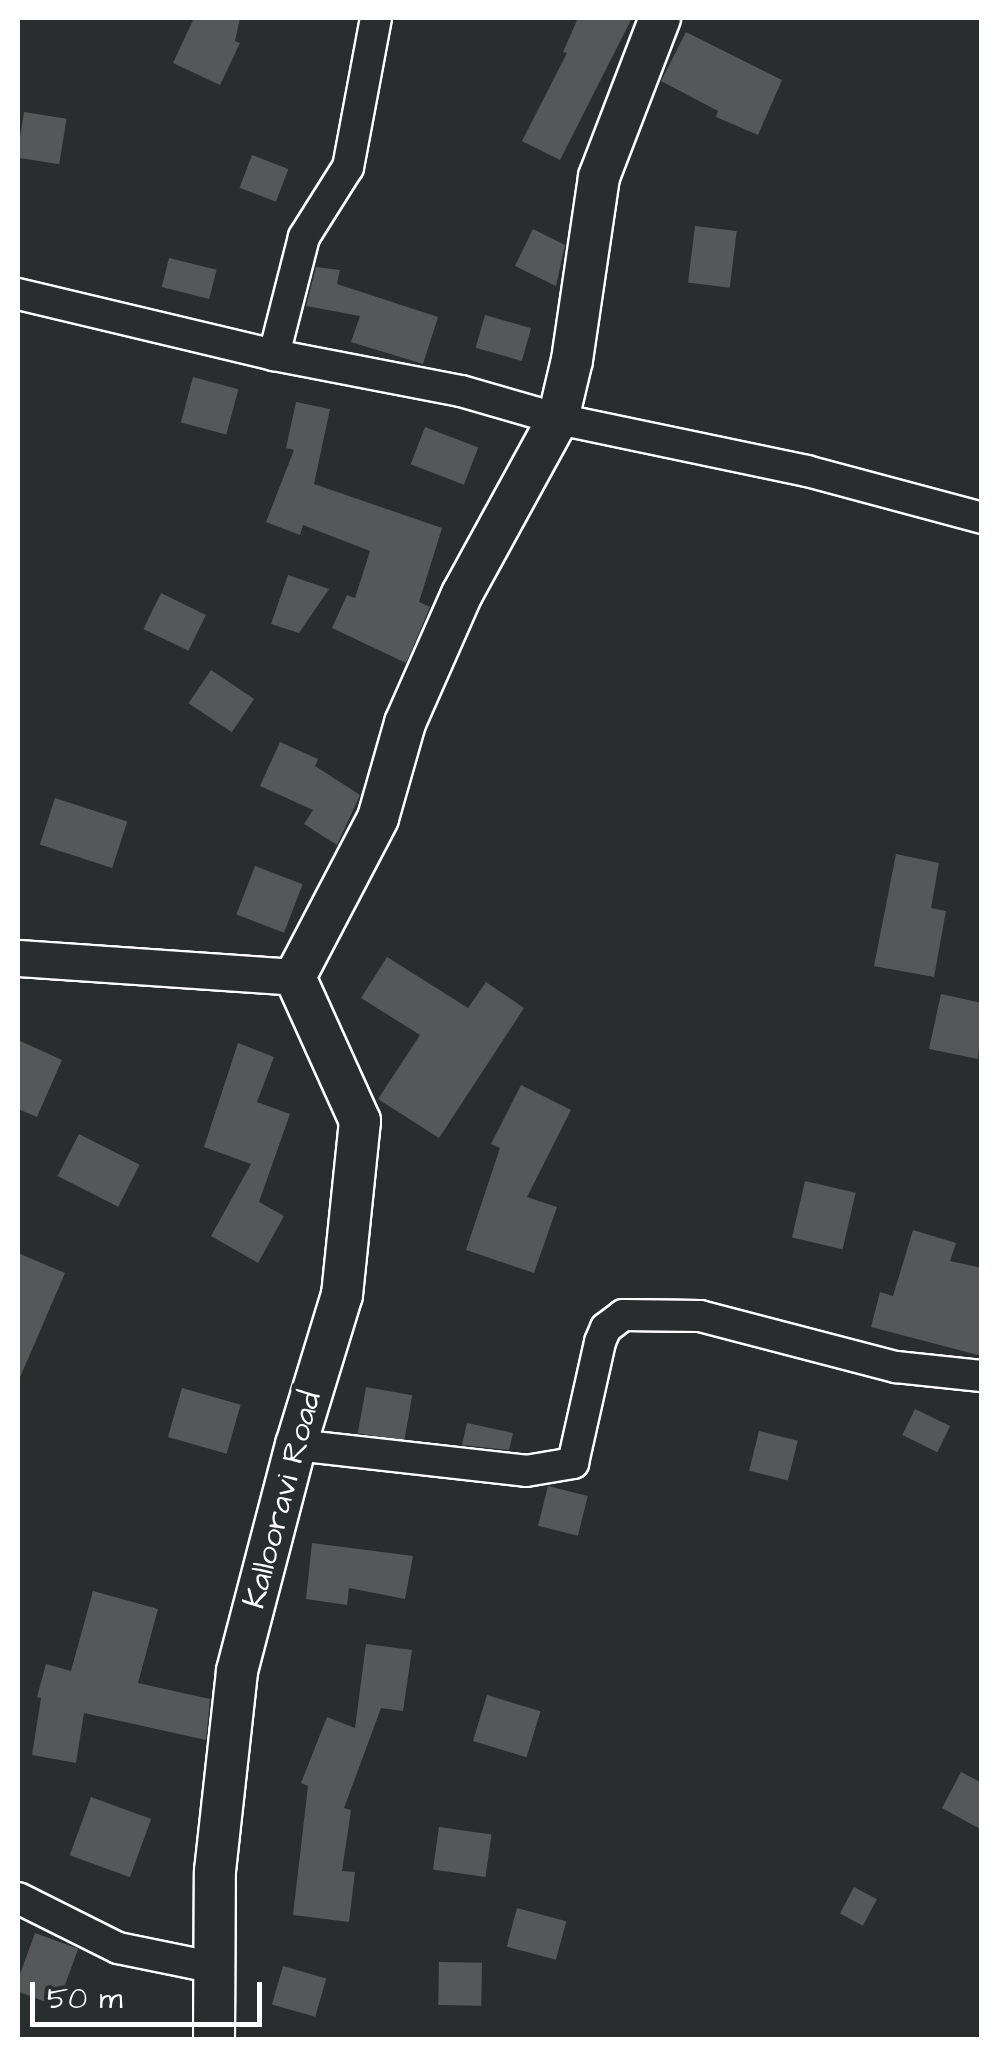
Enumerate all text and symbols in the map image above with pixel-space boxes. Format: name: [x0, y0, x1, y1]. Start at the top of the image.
street label: Kallooravi Road: [236, 1387, 330, 1613]
scale bar: [35, 1962, 268, 2024]
text: 50 m: [47, 1978, 123, 2020]

